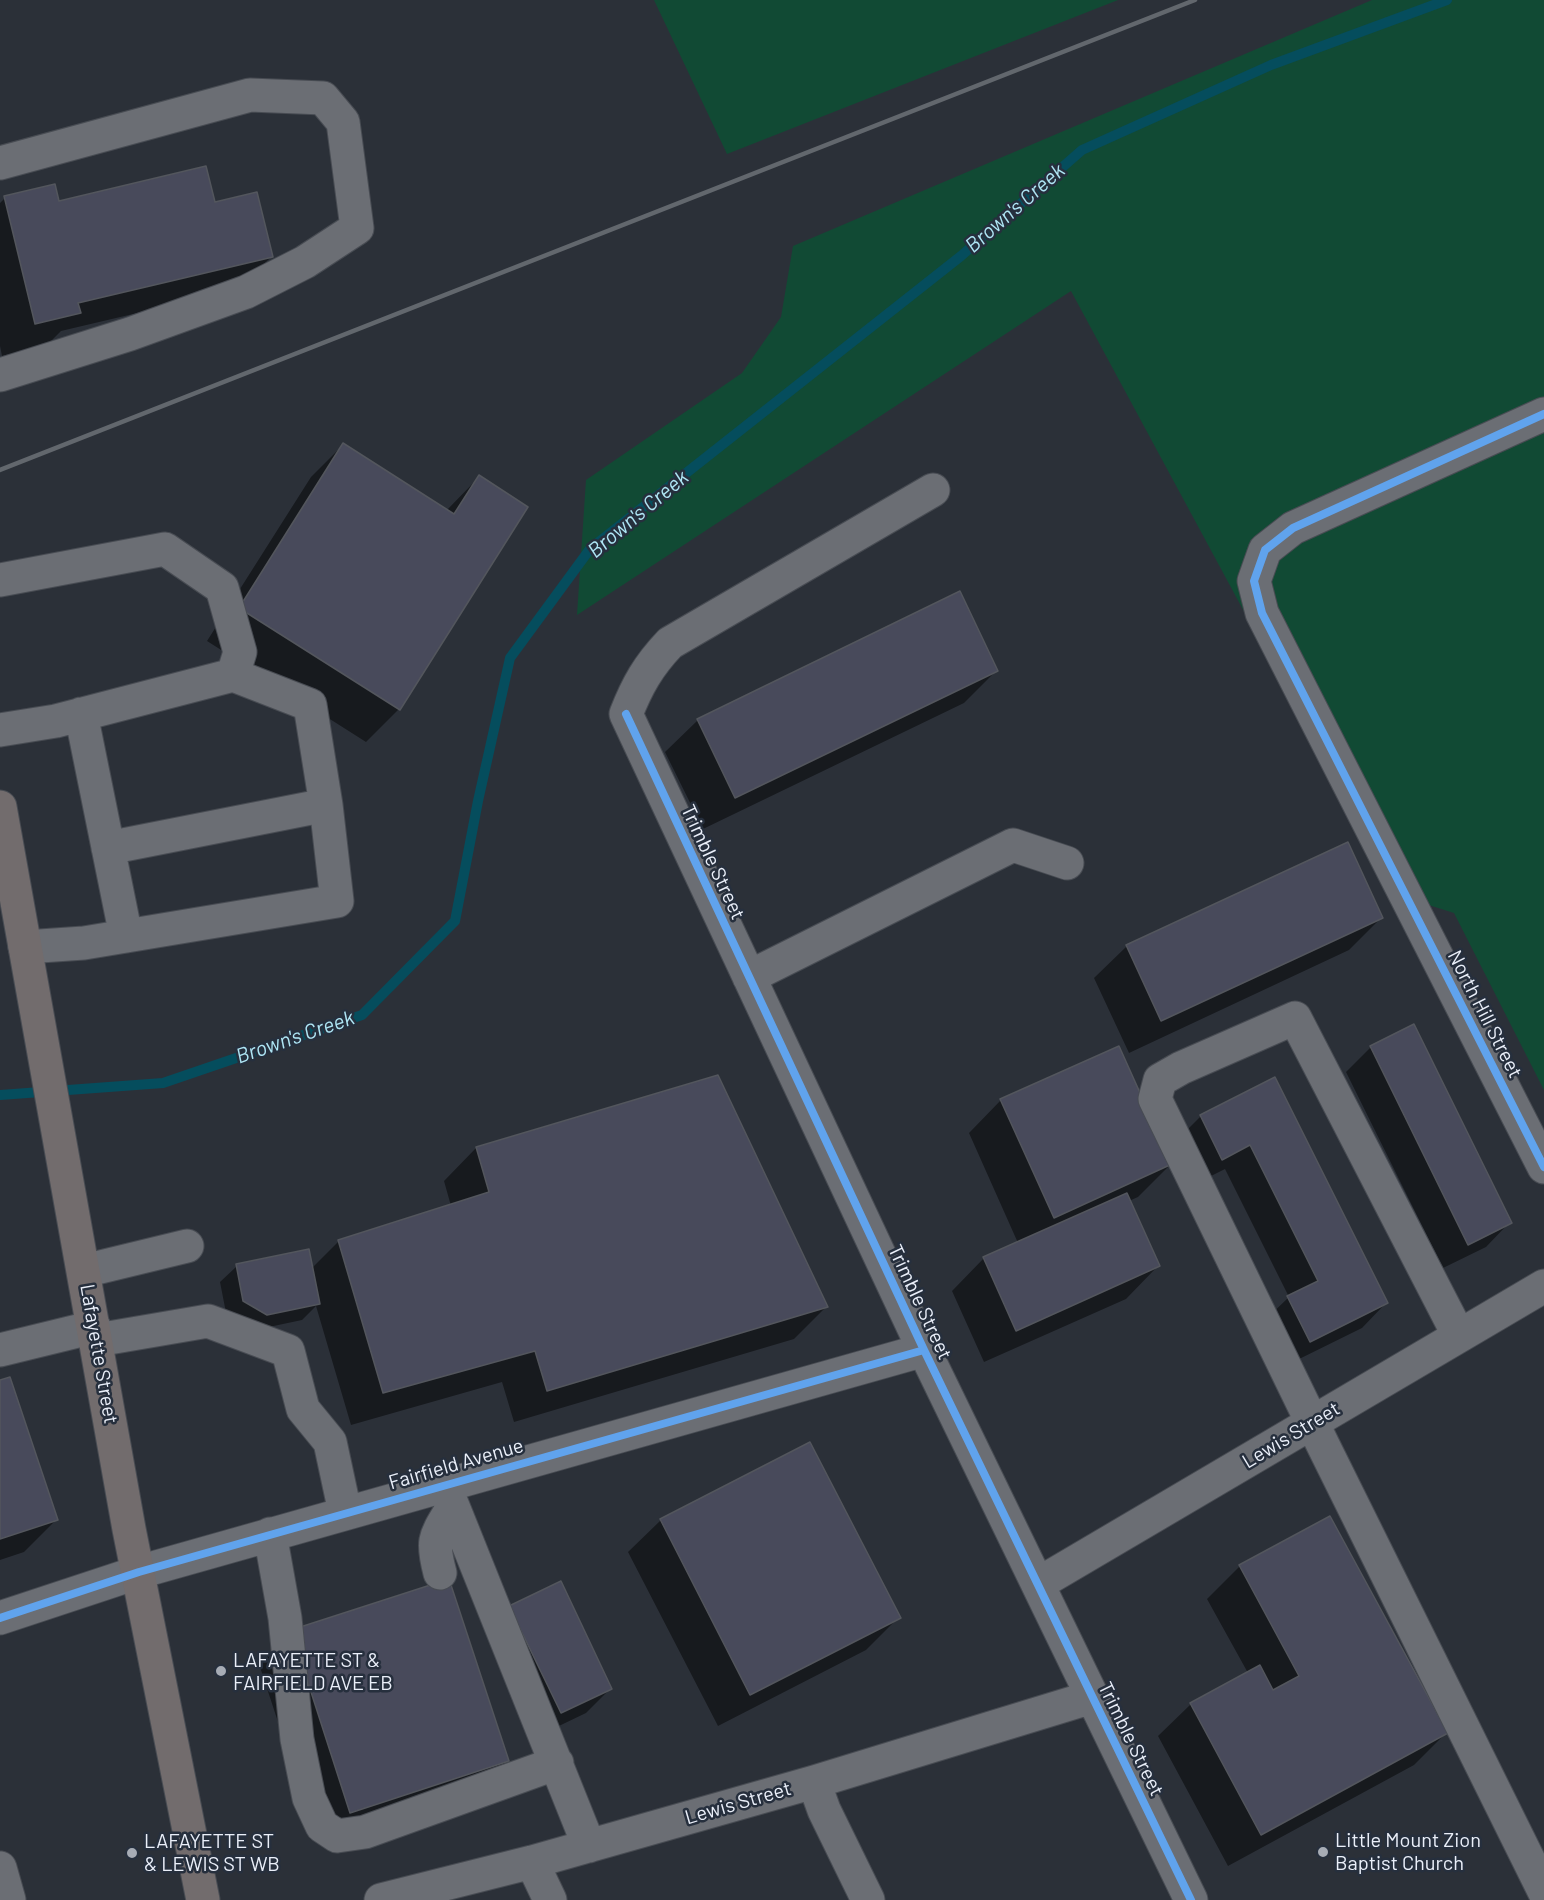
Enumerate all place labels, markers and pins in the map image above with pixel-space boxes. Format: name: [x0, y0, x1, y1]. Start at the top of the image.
place label: LAFAYETTE ST & FAIRFIELD AVE EB: [233, 1648, 393, 1695]
marker: LAFAYETTE ST & FAIRFIELD AVE EB: [214, 1664, 228, 1678]
place label: Little Mount Zion Baptist Church: [1335, 1828, 1481, 1875]
place label: LAFAYETTE ST & LEWIS ST WB: [144, 1829, 280, 1876]
marker: Little Mount Zion Baptist Church: [1316, 1845, 1330, 1859]
marker: LAFAYETTE ST & LEWIS ST WB: [125, 1846, 139, 1860]

